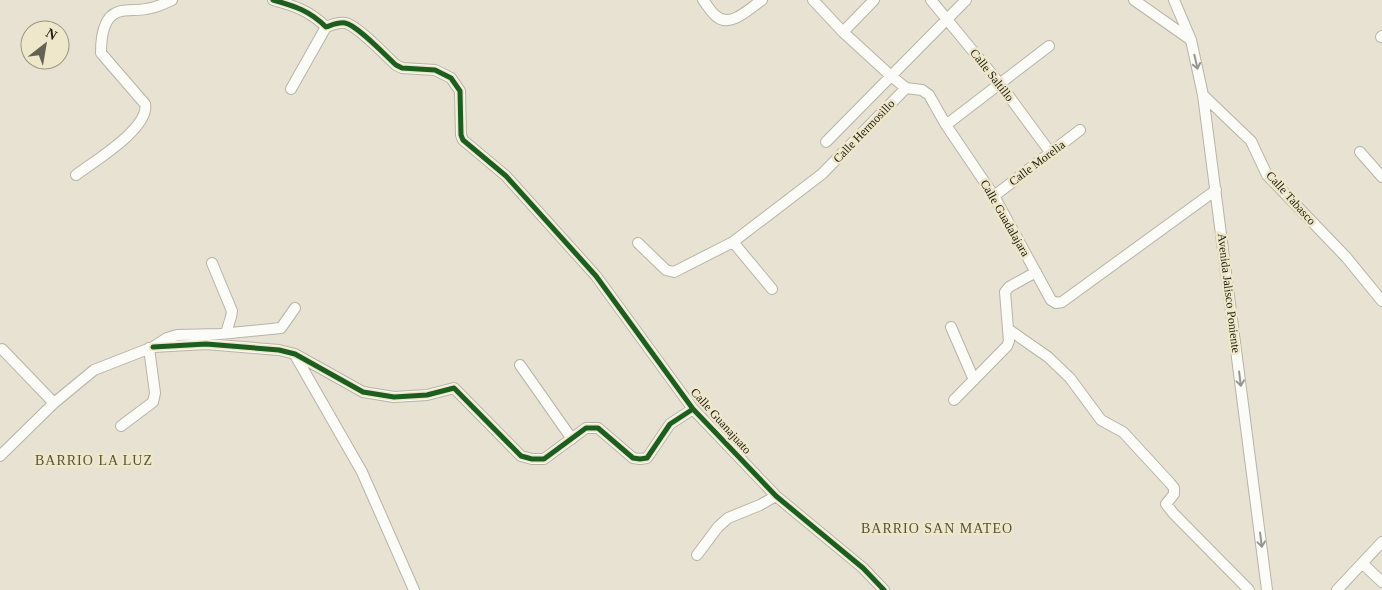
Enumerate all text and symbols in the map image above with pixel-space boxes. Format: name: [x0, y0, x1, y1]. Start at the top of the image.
north arrow: [20, 20, 70, 70]
text: N: [43, 25, 60, 43]
street label: Calle Saltillo: [967, 46, 1017, 104]
one-way arrow: [1192, 54, 1201, 70]
street label: Calle Hermosillo: [830, 97, 898, 165]
street label: Calle Morelia: [1006, 137, 1068, 189]
street label: Calle Tabasco: [1263, 168, 1319, 228]
street label: Calle Guadalajara: [977, 177, 1033, 259]
street label: Avenida Jalisco Poniente: [1215, 232, 1243, 354]
one-way arrow: [1235, 371, 1245, 387]
street label: Calle Guanajuato: [688, 385, 754, 457]
district label: BARRIO LA LUZ: [35, 453, 153, 468]
district label: BARRIO SAN MATEO: [861, 521, 1013, 536]
one-way arrow: [1256, 532, 1266, 548]

